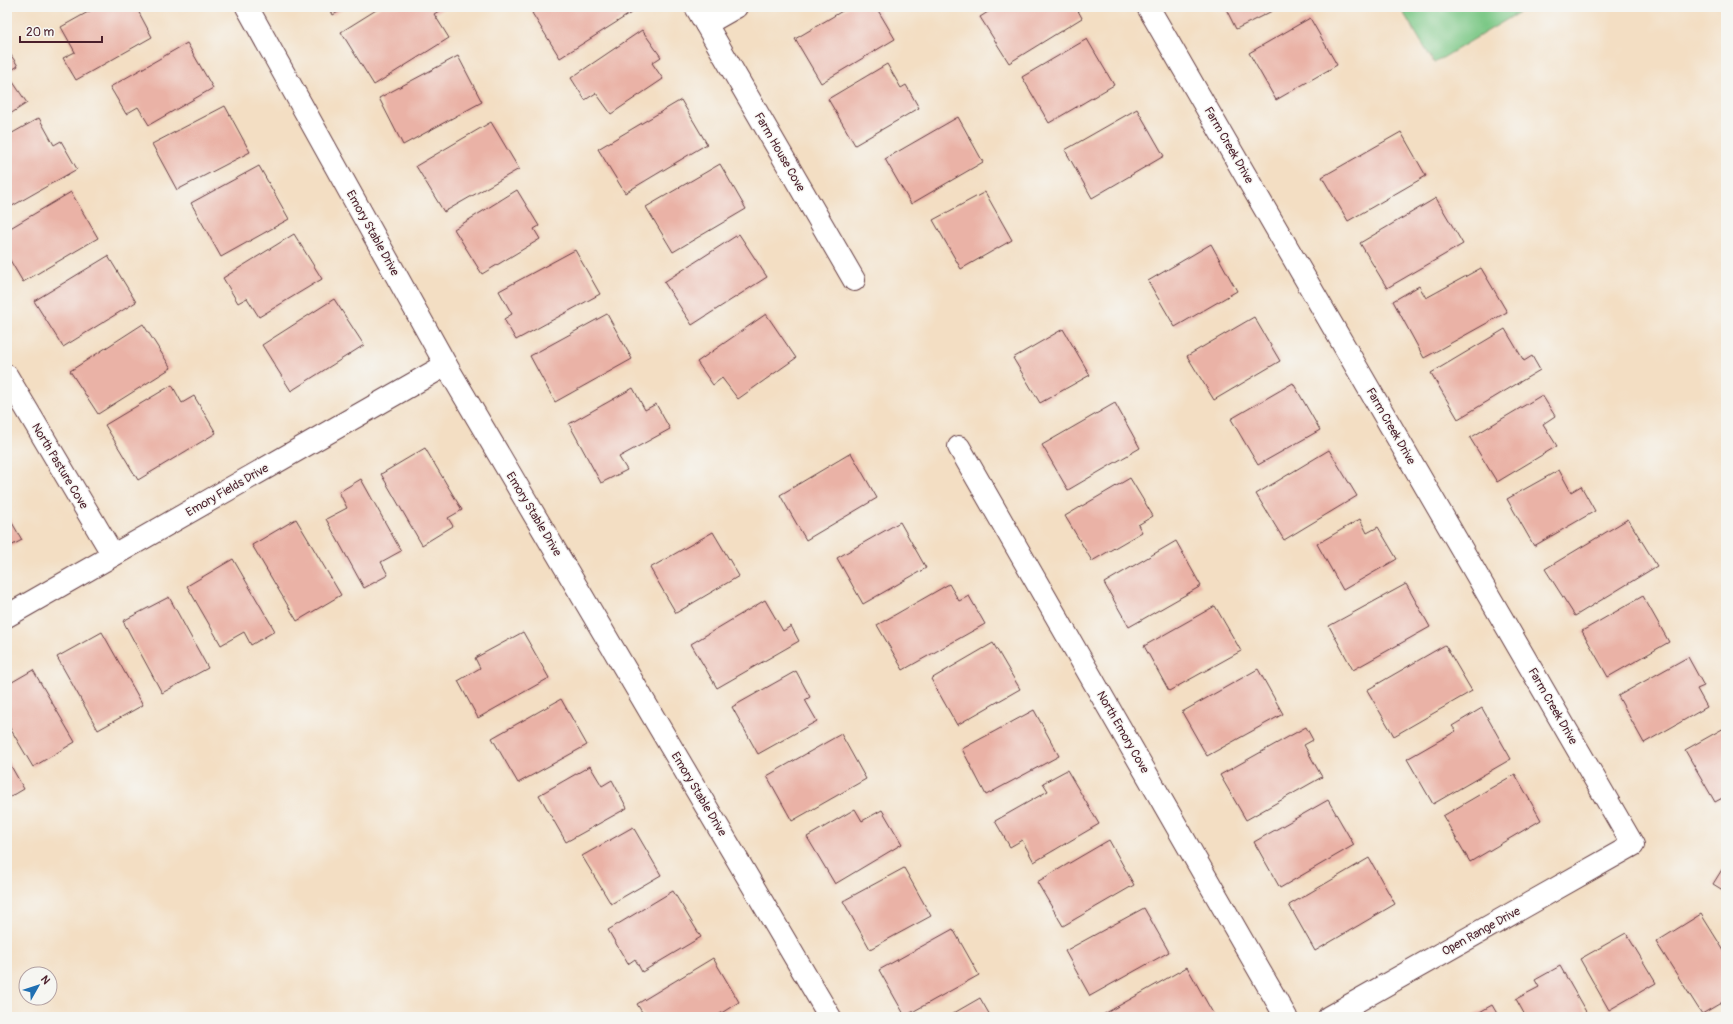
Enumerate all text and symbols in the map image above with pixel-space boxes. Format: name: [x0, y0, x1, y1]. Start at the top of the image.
scale bar: [20, 18, 102, 44]
text: 20 m: [26, 25, 55, 40]
street label: Farm Creek Drive: [1201, 104, 1257, 186]
street label: Farm House Cove: [751, 110, 808, 194]
street label: Emory Stable Drive: [343, 188, 402, 279]
street label: Farm Creek Drive: [1363, 385, 1419, 467]
street label: North Pasture Cove: [28, 421, 91, 512]
street label: Emory Fields Drive: [183, 461, 271, 520]
street label: Emory Stable Drive: [503, 469, 565, 559]
street label: Farm Creek Drive: [1525, 665, 1581, 747]
street label: North Emory Cove: [1093, 688, 1152, 776]
street label: Emory Stable Drive: [668, 749, 730, 839]
street label: Open Range Drive: [1439, 904, 1523, 959]
north arrow: [18, 966, 58, 1006]
text: N: [38, 973, 53, 987]

